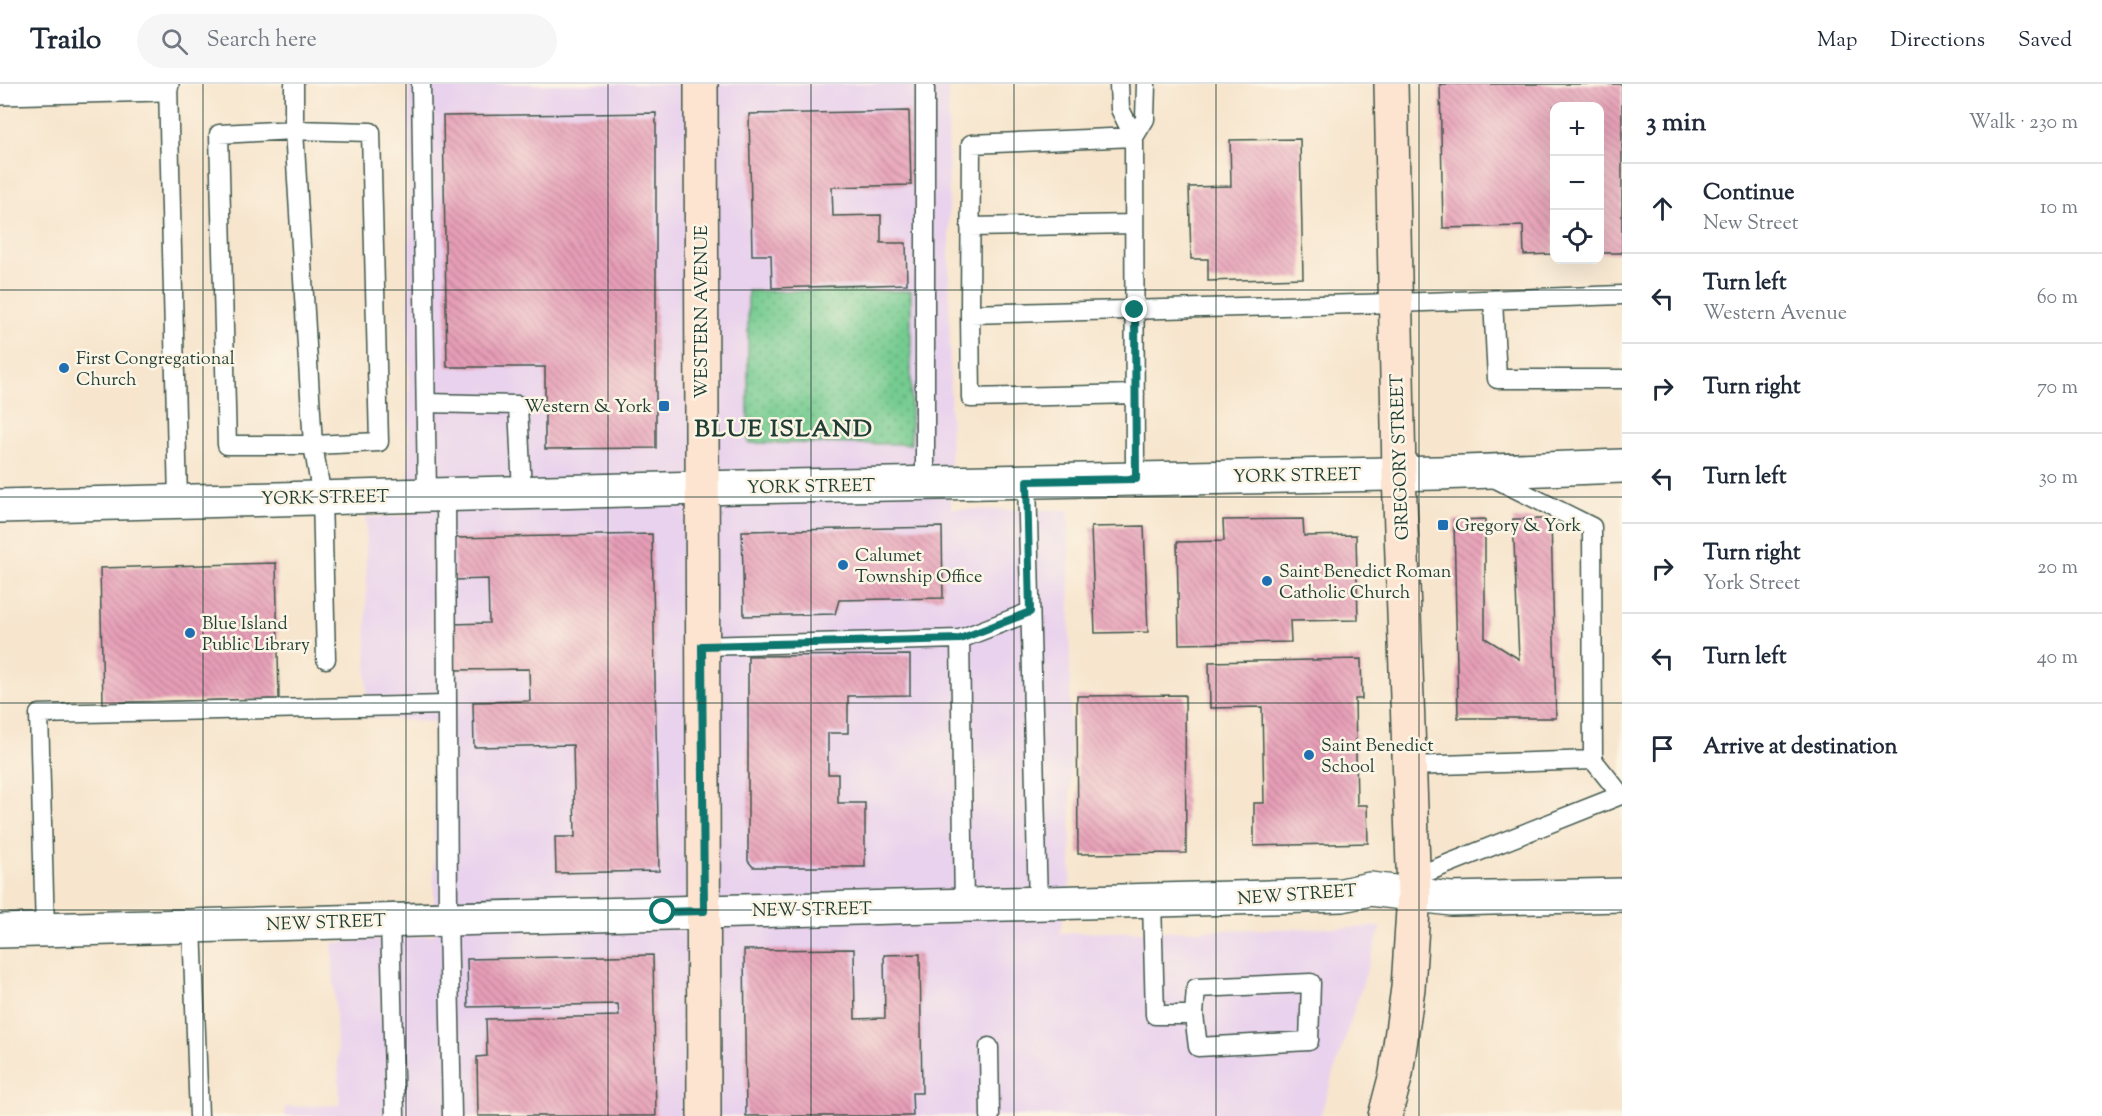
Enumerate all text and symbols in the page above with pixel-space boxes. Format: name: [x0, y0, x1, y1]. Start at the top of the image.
search box: [137, 14, 557, 68]
text: Trailo: [30, 21, 101, 61]
icon: search: [158, 25, 191, 58]
text: Search here: [206, 25, 317, 57]
text: Map: [1817, 26, 1857, 56]
text: Directions: [1890, 26, 1985, 56]
text: Saved: [2018, 26, 2072, 56]
map controls: [1550, 102, 1604, 264]
button: +: [1550, 102, 1604, 156]
text: 3 min: [1646, 105, 1706, 142]
text: Walk · 230 m: [1969, 109, 2078, 138]
button: −: [1550, 156, 1604, 210]
text: Continue: [1703, 178, 1794, 210]
icon: ahead: [1646, 192, 1679, 225]
text: 10 m: [2040, 194, 2078, 223]
button: locate: [1550, 210, 1604, 264]
text: New Street: [1703, 210, 1799, 239]
street label: WESTERN AVENUE: [690, 225, 716, 399]
text: Turn left: [1703, 268, 1786, 300]
icon: left: [1646, 282, 1679, 315]
text: 60 m: [2037, 284, 2078, 313]
route end: [1121, 296, 1147, 322]
text: Western Avenue: [1703, 300, 1847, 329]
place label: First Congregational Church: [76, 347, 235, 394]
marker: First Congregational Church: [57, 361, 71, 375]
icon: right: [1646, 372, 1679, 405]
text: Turn right: [1703, 372, 1800, 404]
street label: GREGORY STREET: [1385, 373, 1417, 541]
text: 70 m: [2037, 374, 2078, 403]
place label: Western & York: [524, 395, 652, 421]
marker: Western & York: [657, 399, 671, 413]
district label: BLUE ISLAND: [695, 413, 873, 447]
icon: left: [1646, 462, 1679, 495]
text: Turn left: [1703, 462, 1786, 494]
street label: YORK STREET: [1233, 463, 1362, 491]
text: 30 m: [2039, 464, 2078, 493]
street label: YORK STREET: [747, 474, 876, 502]
street label: YORK STREET: [261, 485, 390, 513]
place label: Gregory & York: [1455, 514, 1581, 540]
marker: Gregory & York: [1436, 518, 1450, 532]
text: Turn right: [1703, 538, 1800, 570]
place label: Calumet Township Office: [855, 544, 982, 591]
icon: right: [1646, 552, 1679, 585]
text: 20 m: [2037, 554, 2078, 583]
marker: Calumet Township Office: [836, 558, 850, 572]
place label: Saint Benedict Roman Catholic Church: [1279, 560, 1452, 607]
text: York Street: [1703, 570, 1800, 599]
marker: Saint Benedict Roman Catholic Church: [1260, 574, 1274, 588]
place label: Blue Island Public Library: [202, 612, 310, 659]
marker: Blue Island Public Library: [183, 626, 197, 640]
icon: left: [1646, 642, 1679, 675]
text: Turn left: [1703, 642, 1786, 674]
text: 40 m: [2037, 644, 2078, 673]
icon: arrive: [1646, 732, 1679, 765]
text: Arrive at destination: [1703, 732, 1898, 764]
place label: Saint Benedict School: [1321, 734, 1434, 781]
marker: Saint Benedict School: [1302, 748, 1316, 762]
street label: NEW STREET: [1236, 879, 1358, 913]
street label: NEW STREET: [752, 897, 872, 925]
route start: [649, 898, 675, 924]
street label: NEW STREET: [266, 909, 387, 939]

